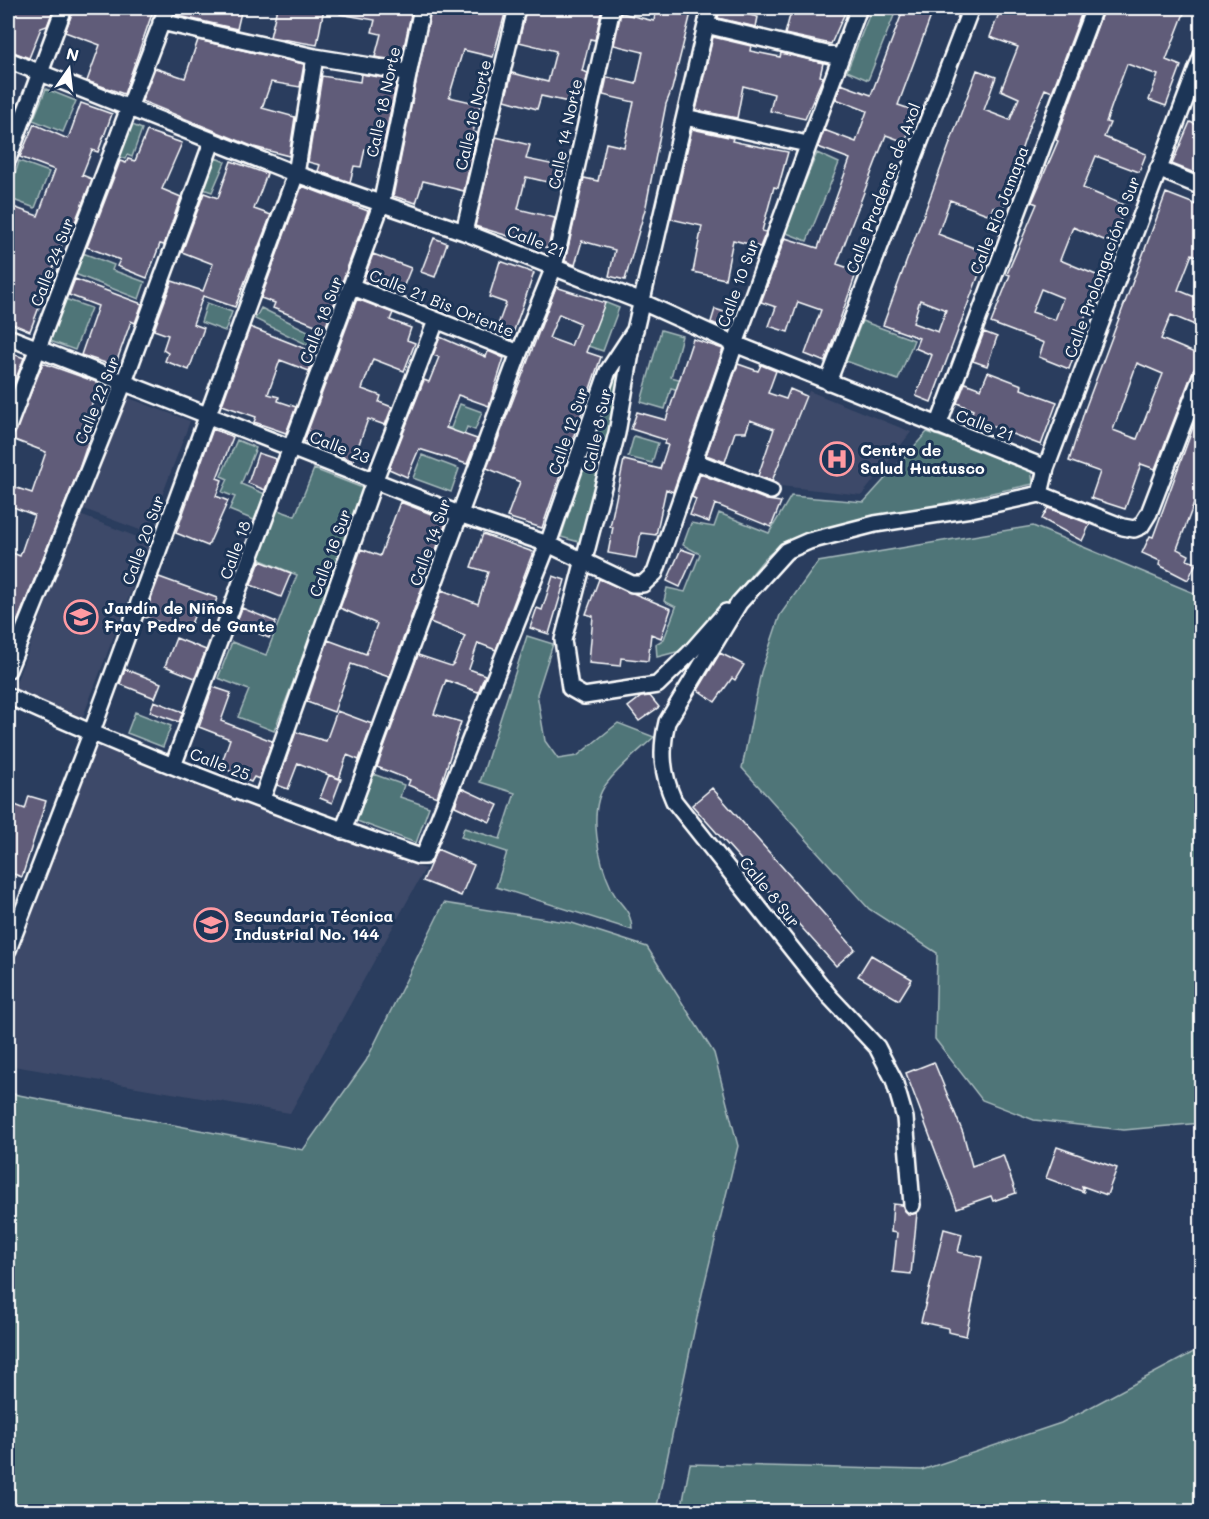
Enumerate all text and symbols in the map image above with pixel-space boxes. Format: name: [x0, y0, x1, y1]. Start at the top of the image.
north arrow: [39, 39, 99, 99]
text: N: [64, 42, 81, 66]
street label: Calle 18 Norte: [361, 45, 404, 159]
street label: Calle 16 Norte: [450, 58, 495, 172]
street label: Calle 14 Norte: [543, 77, 586, 191]
street label: Calle Praderas de Axol: [840, 100, 925, 276]
street label: Calle Río Jamapa: [964, 143, 1033, 277]
street label: Calle Prolongación 8 Sur: [1059, 173, 1144, 361]
street label: Calle 24 Sur: [25, 214, 78, 309]
street label: Calle 21: [504, 219, 568, 262]
street label: Calle 10 Sur: [712, 236, 763, 330]
street label: Calle 21 Bis Oriente: [367, 264, 518, 341]
street label: Calle 18 Sur: [294, 273, 347, 367]
street label: Calle 22 Sur: [69, 353, 124, 447]
street label: Calle 12 Sur: [543, 384, 592, 477]
street label: Calle 8 Sur: [577, 386, 616, 474]
street label: Calle 21: [953, 404, 1017, 445]
street label: Calle 23: [307, 425, 373, 468]
place label: Centro de Salud Huatusco: [860, 439, 985, 478]
hospital icon: Centro de Salud Huatusco: [819, 441, 855, 477]
street label: Calle 20 Sur: [117, 492, 168, 588]
street label: Calle 14 Sur: [404, 495, 455, 589]
street label: Calle 16 Sur: [304, 506, 355, 600]
street label: Calle 18: [214, 517, 255, 582]
place label: Jardín de Niños Fray Pedro de Gante: [104, 597, 275, 636]
school or university icon: Jardín de Niños Fray Pedro de Gante: [63, 599, 99, 635]
street label: Calle 25: [187, 742, 253, 785]
street label: Calle 8 Sur: [735, 852, 805, 931]
place label: Secundaria Técnica Industrial No. 144: [234, 905, 393, 944]
school or university icon: Secundaria Técnica Industrial No. 144: [193, 907, 229, 943]

